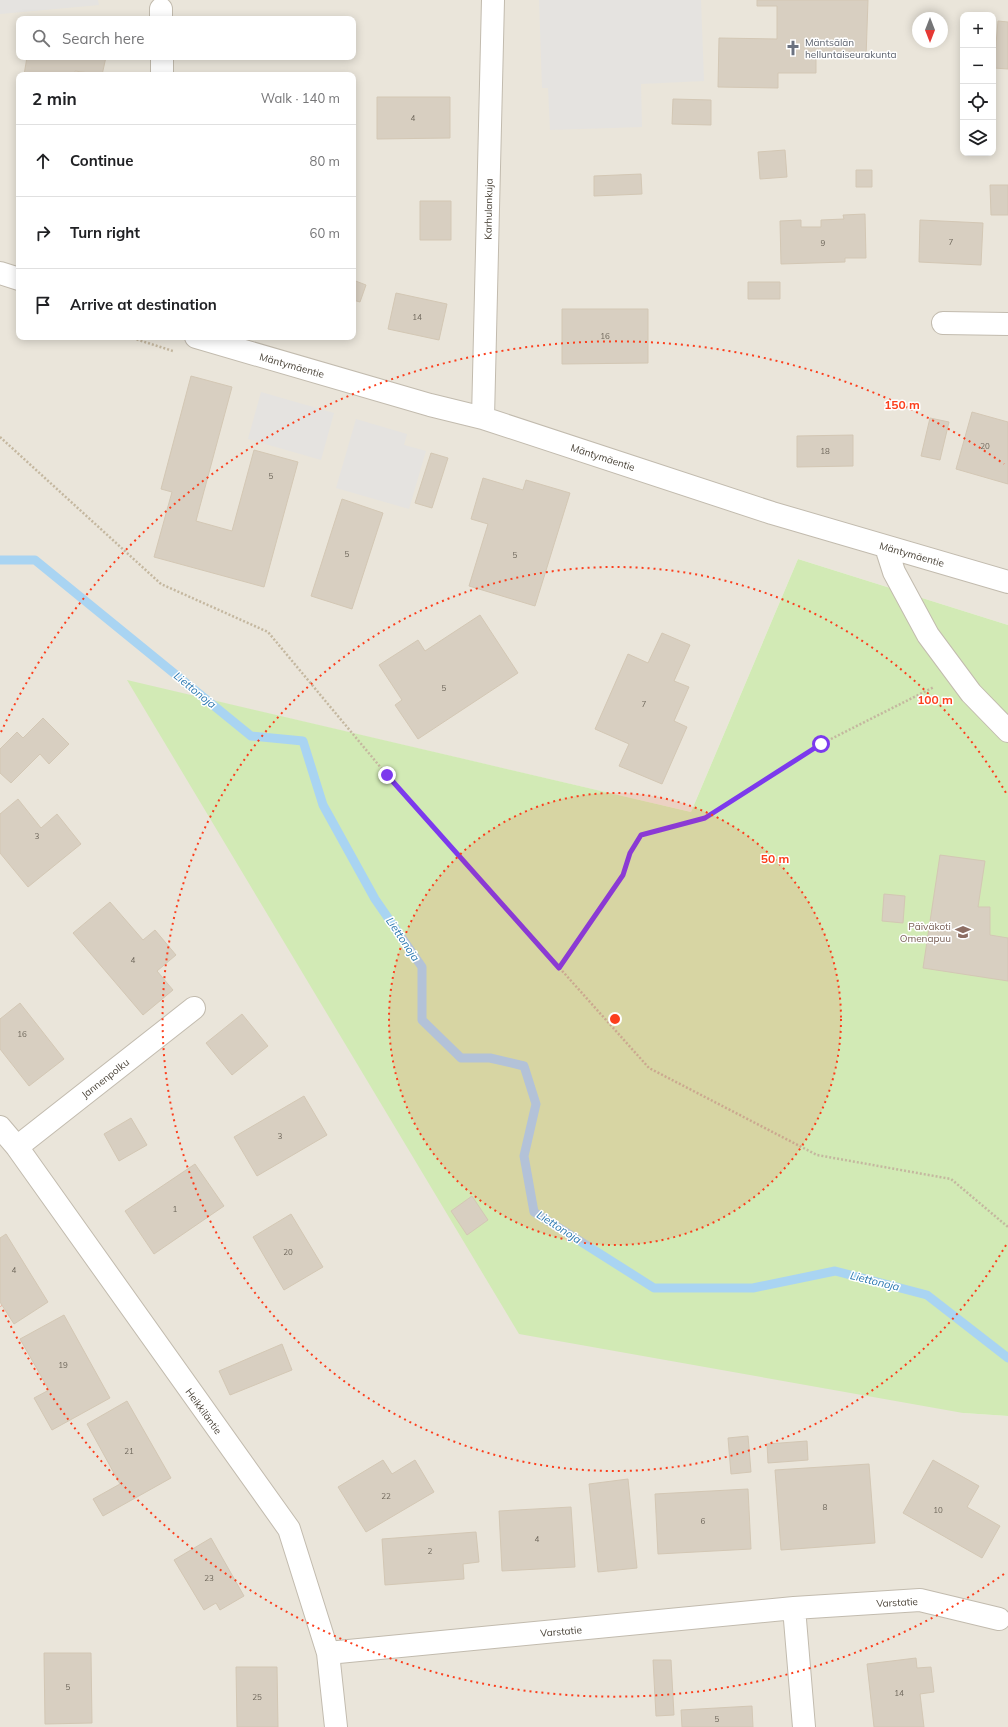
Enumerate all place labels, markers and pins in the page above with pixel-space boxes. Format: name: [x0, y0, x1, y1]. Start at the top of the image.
place label: Mäntsälän helluntaiseurakunta: [805, 36, 897, 61]
church icon: Mäntsälän helluntaiseurakunta: [784, 39, 802, 57]
place label: Päiväkoti Omenapuu: [900, 920, 951, 945]
school or university icon: Päiväkoti Omenapuu: [954, 923, 972, 941]
centre of rings: [608, 1012, 622, 1026]

